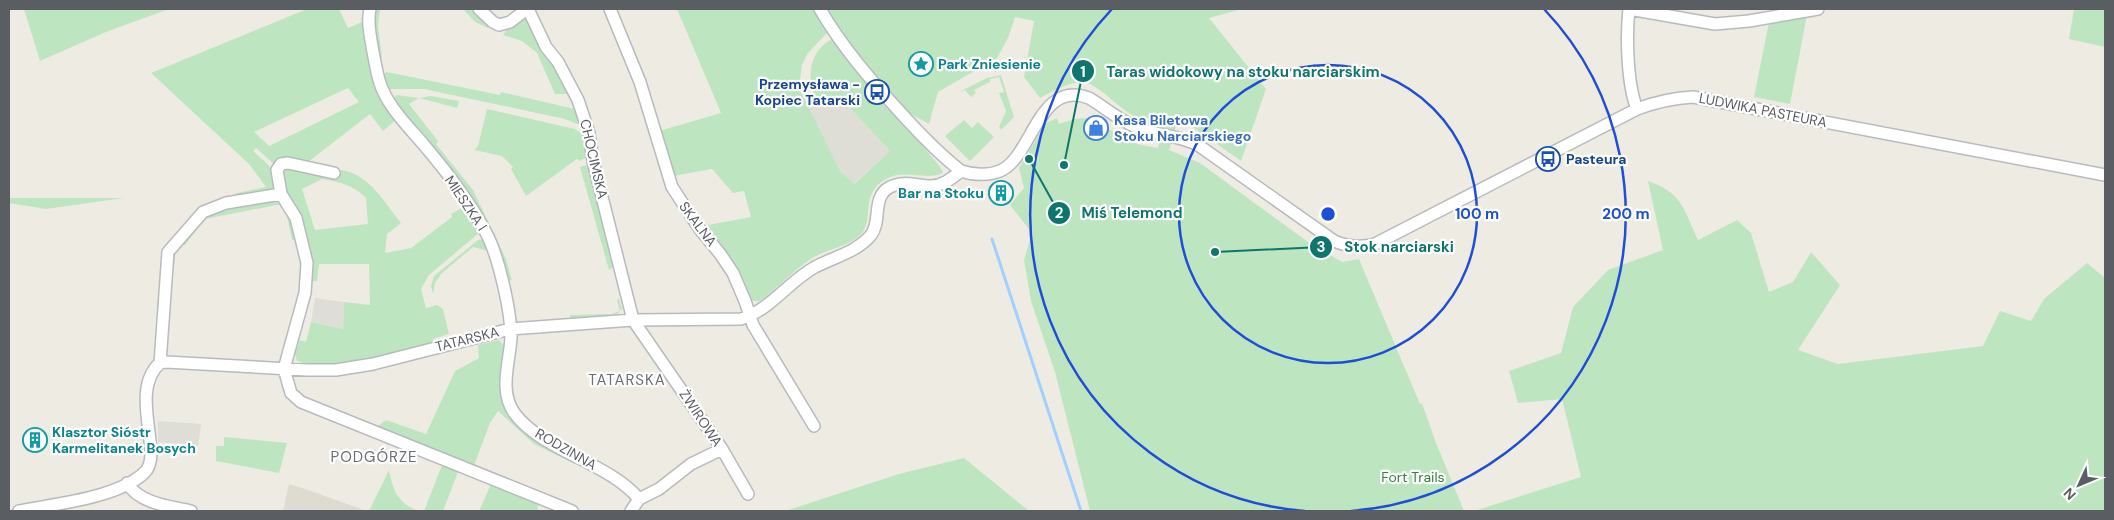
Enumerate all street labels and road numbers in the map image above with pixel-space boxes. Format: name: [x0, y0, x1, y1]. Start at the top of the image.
street label: LUDWIKA PASTEURA: [1697, 89, 1829, 131]
street label: CHOCIMSKA: [576, 117, 612, 201]
street label: MIESZKA I: [441, 172, 491, 234]
street label: SKALNA: [675, 198, 721, 250]
street label: TATARSKA: [433, 322, 501, 356]
street label: ŻWIROWA: [675, 386, 727, 450]
street label: RODZINNA: [532, 424, 600, 474]

